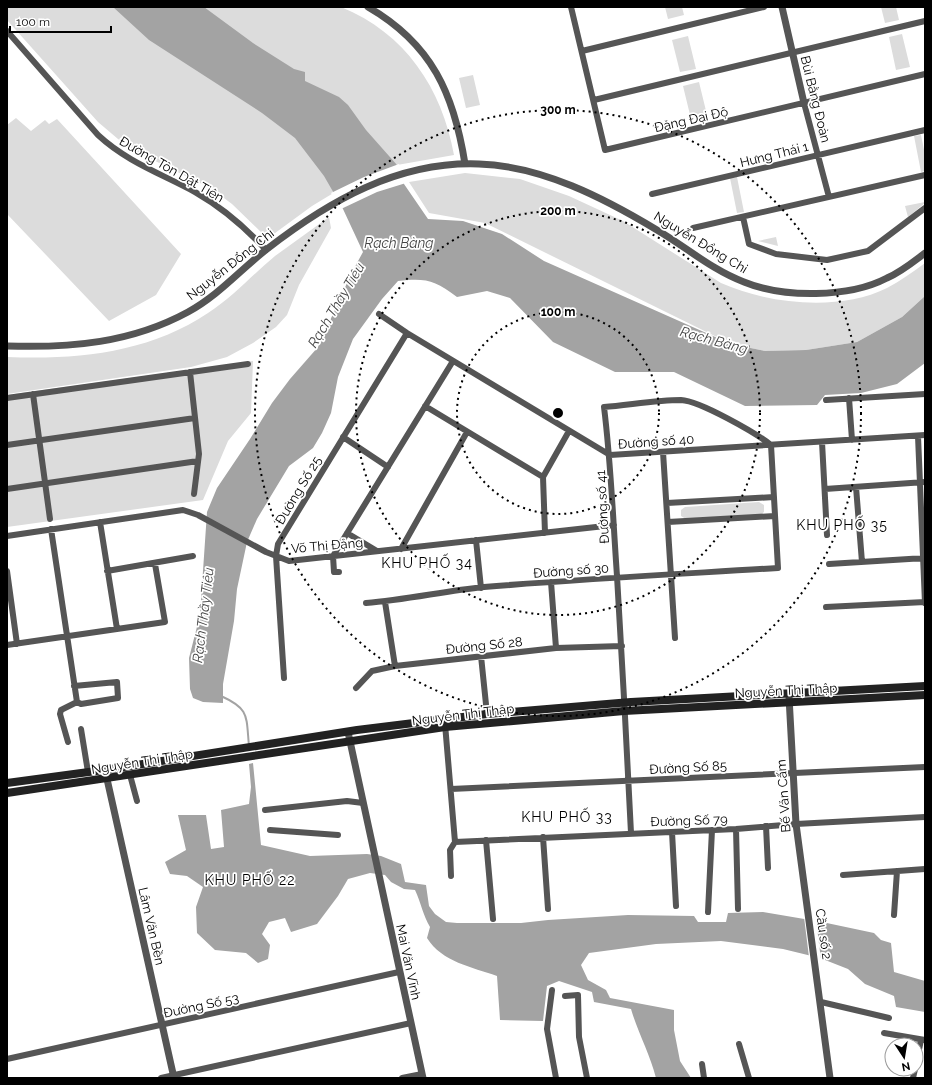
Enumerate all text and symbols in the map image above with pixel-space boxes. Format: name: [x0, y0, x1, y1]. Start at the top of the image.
scale bar: [10, 8, 111, 34]
text: 100 m: [16, 15, 50, 29]
street label: Bùi Bằng Đoàn: [797, 54, 834, 144]
text: 300 m: [540, 103, 576, 117]
street label: Đặng Đại Độ: [653, 104, 730, 135]
street label: Đường Tôn Dật Tiên: [117, 133, 227, 205]
street label: Hưng Thái 1: [738, 139, 810, 170]
text: 200 m: [540, 204, 576, 218]
street label: Nguyễn Đổng Chi: [651, 209, 750, 276]
street label: Nguyễn Đổng Chi: [184, 226, 277, 303]
water label: Rạch Bàng: [364, 235, 434, 251]
water label: Rạch Thầy Tiêu: [304, 260, 368, 350]
text: 100 m: [541, 305, 575, 319]
water label: Rạch Bàng: [678, 323, 750, 357]
centre of rings: [551, 406, 565, 420]
street label: Đường số 40: [618, 431, 695, 452]
street label: Đường Số 25: [272, 454, 325, 527]
street label: Đường số 41: [593, 469, 612, 544]
district label: KHU PHỐ 35: [796, 515, 888, 533]
street label: Võ Thị Đặng: [290, 535, 364, 556]
district label: KHU PHỐ 34: [381, 553, 473, 571]
street label: Đường số 30: [533, 560, 609, 581]
water label: Rạch Thầy Tiêu: [189, 566, 217, 664]
street label: Đường Số 28: [445, 634, 524, 657]
street label: Nguyễn Thị Thập: [734, 680, 838, 701]
street label: Nguyễn Thị Thập: [411, 701, 515, 728]
street label: Nguyễn Thị Thập: [90, 746, 194, 777]
street label: Đường Số 85: [649, 758, 727, 777]
street label: Bế Văn Cấm: [773, 759, 794, 833]
district label: KHU PHỐ 33: [521, 807, 613, 825]
street label: Đường Số 79: [650, 812, 728, 829]
district label: KHU PHỐ 22: [204, 870, 296, 888]
street label: Lâm Văn Bền: [135, 886, 168, 967]
street label: Cầu số 2: [813, 908, 835, 961]
street label: Mai Văn Vĩnh: [393, 923, 424, 1001]
street label: Đường Số 53: [162, 990, 240, 1021]
north arrow: [884, 1037, 924, 1077]
text: N: [901, 1059, 911, 1074]

